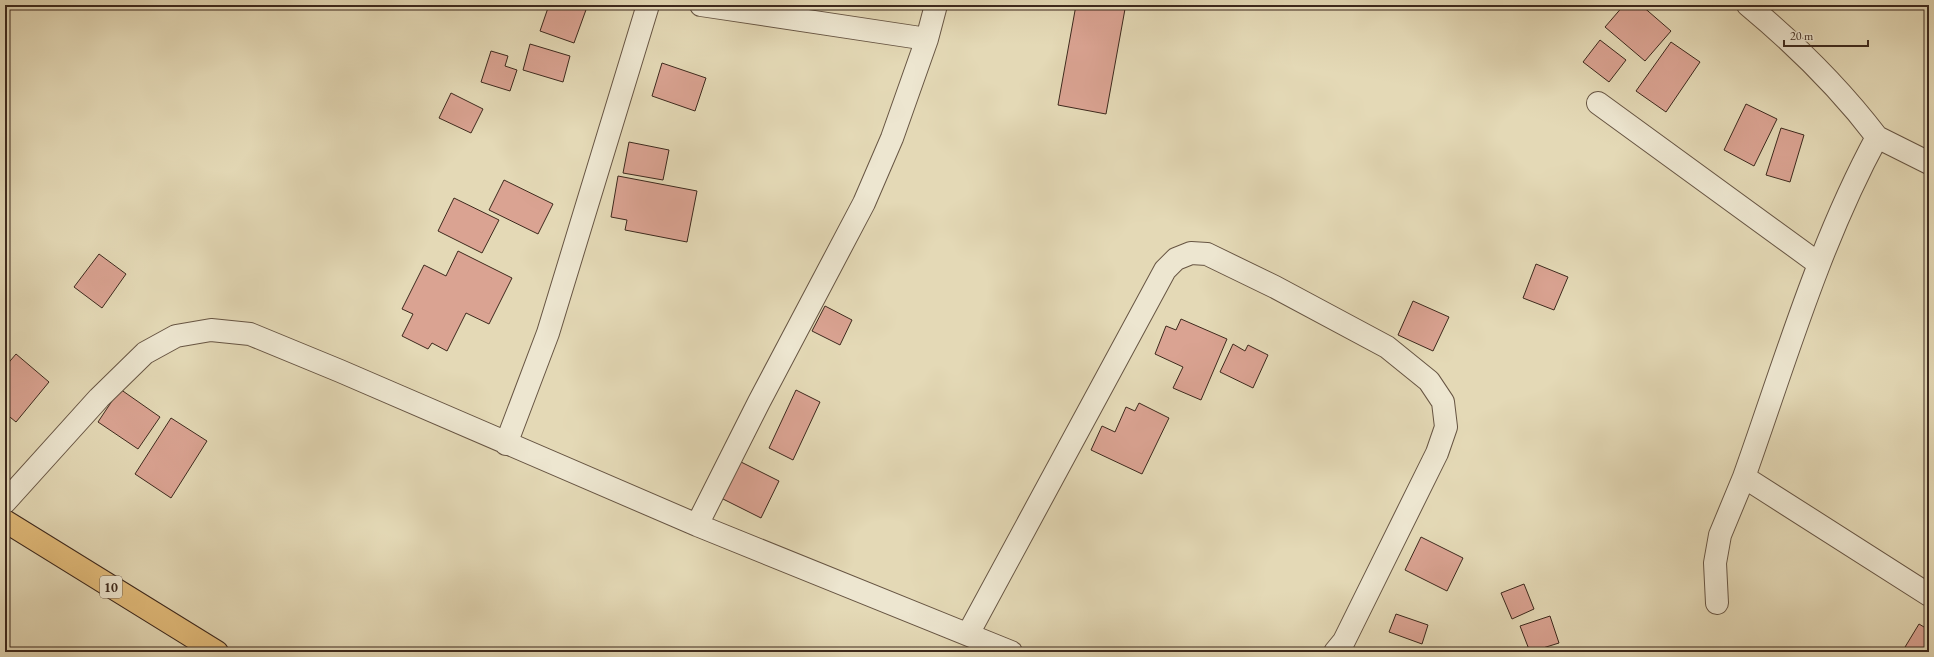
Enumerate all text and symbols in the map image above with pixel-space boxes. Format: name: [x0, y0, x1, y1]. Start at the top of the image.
scale bar: [1784, 22, 1868, 48]
text: 20 m: [1790, 28, 1814, 44]
road number: 10: [100, 576, 122, 598]

